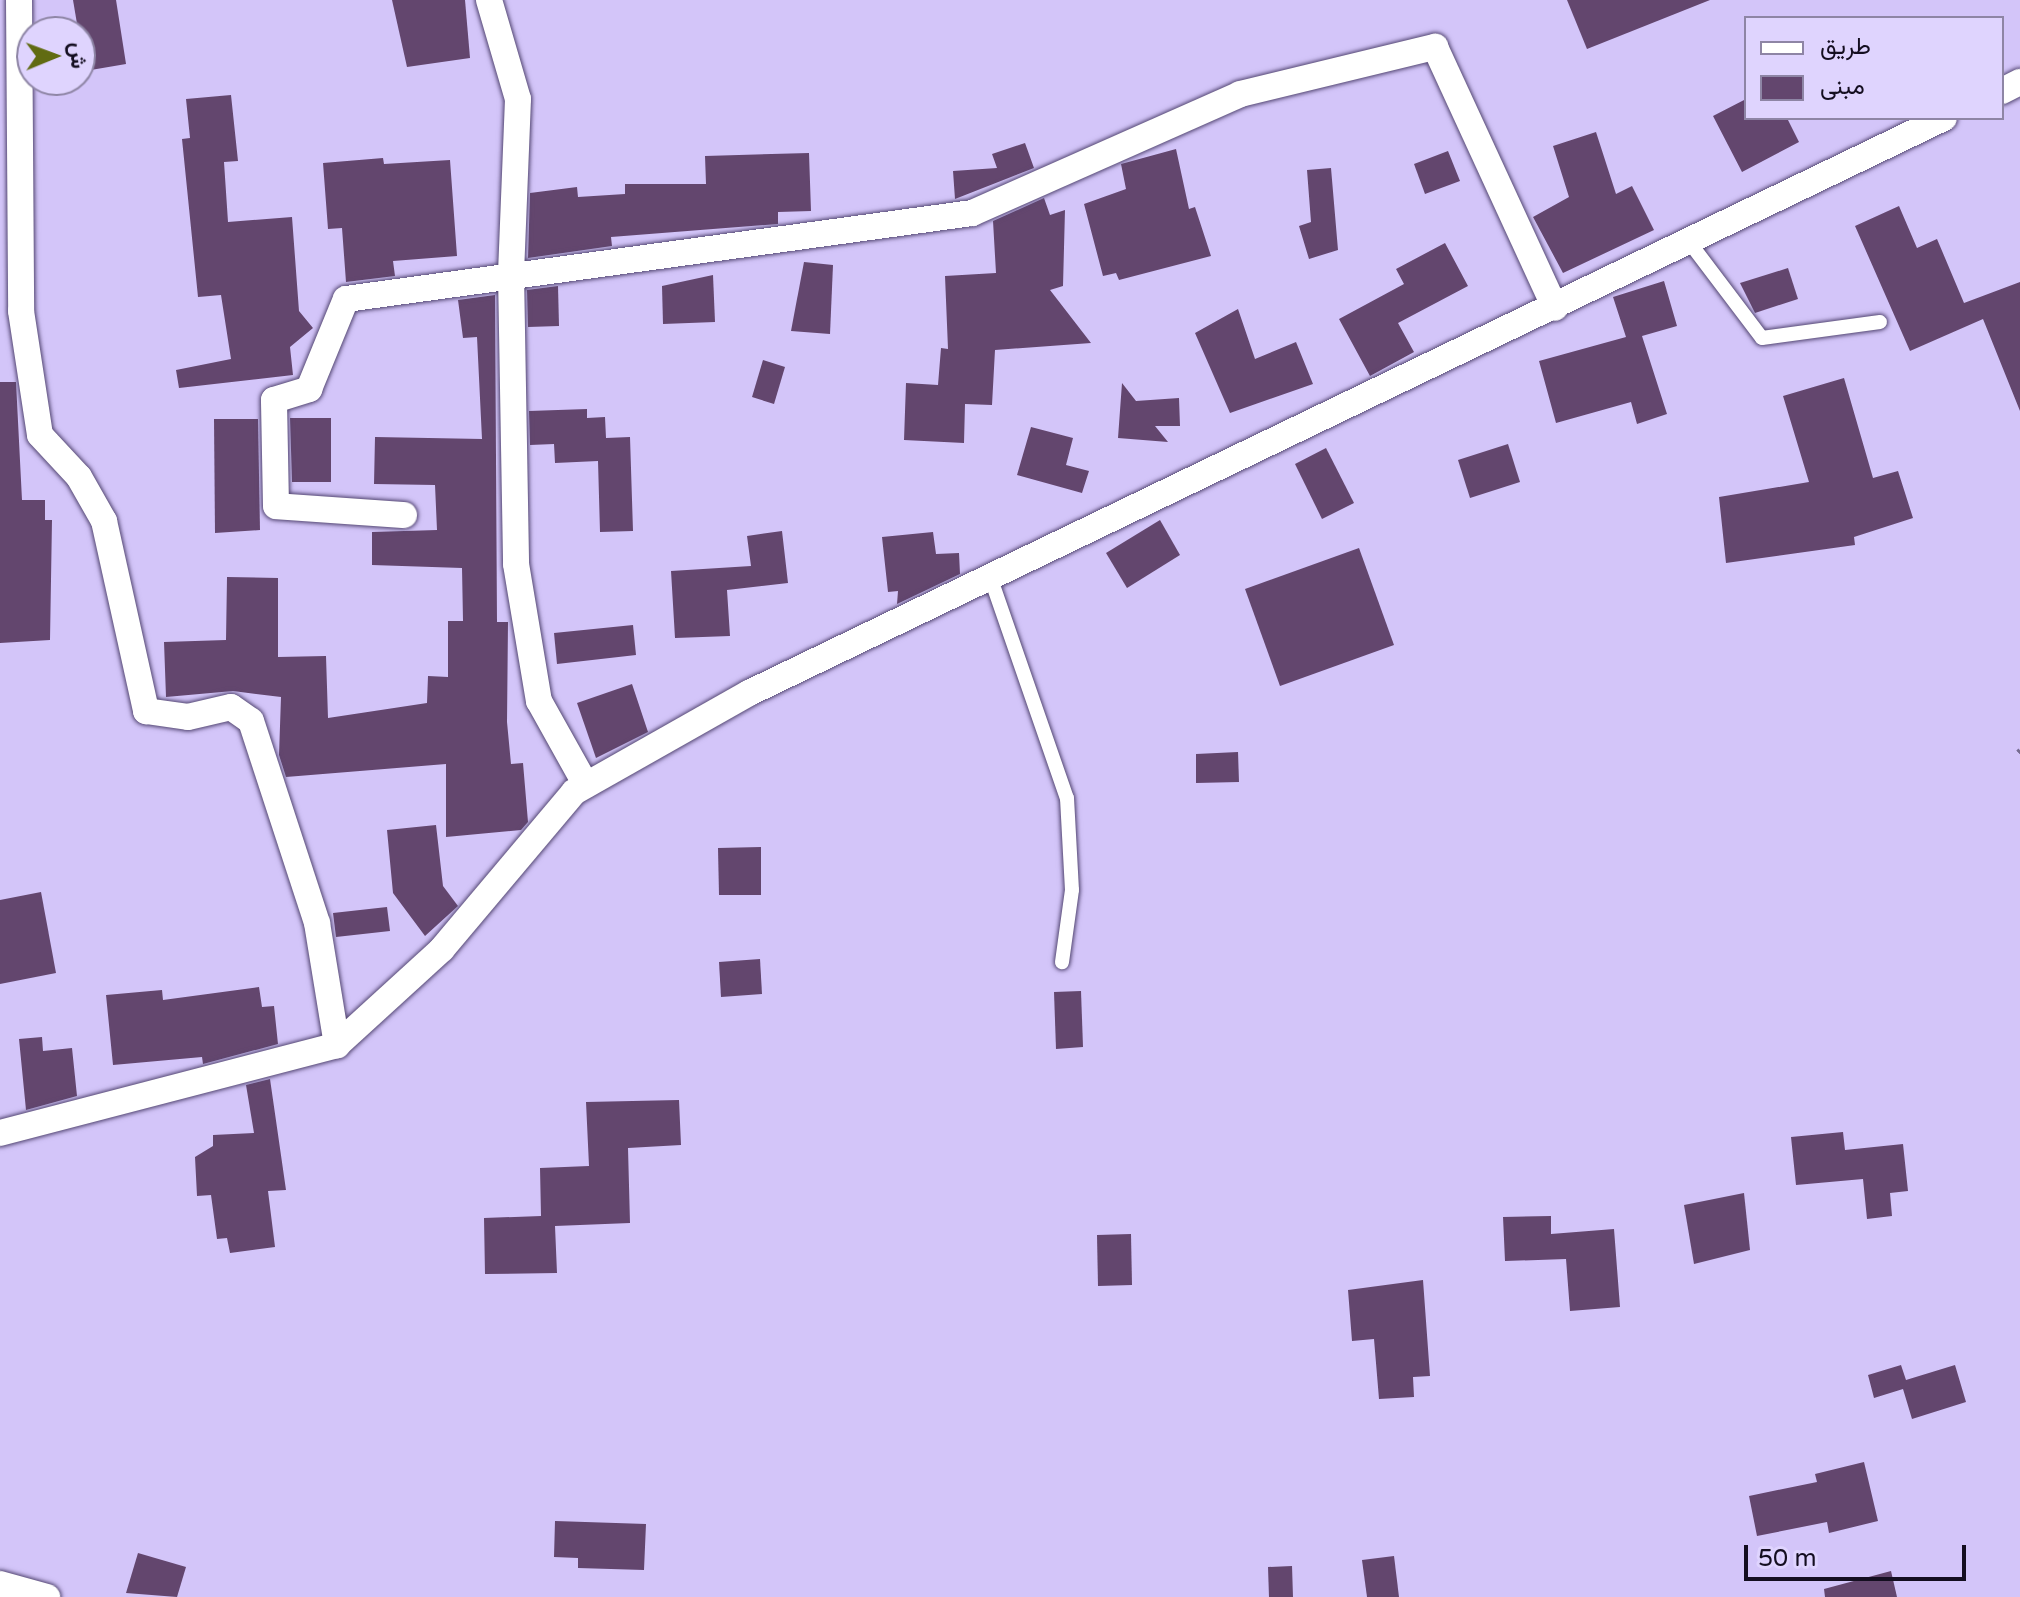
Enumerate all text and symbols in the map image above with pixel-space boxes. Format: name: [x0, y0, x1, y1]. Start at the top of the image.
north arrow: [16, 16, 96, 96]
legend: [1744, 16, 2004, 120]
text: طريق: [1820, 32, 1871, 61]
text: ش: [65, 42, 91, 69]
text: مبنى: [1820, 72, 1865, 101]
scale bar: [1748, 1529, 1970, 1579]
text: 50 m: [1758, 1544, 1816, 1573]

